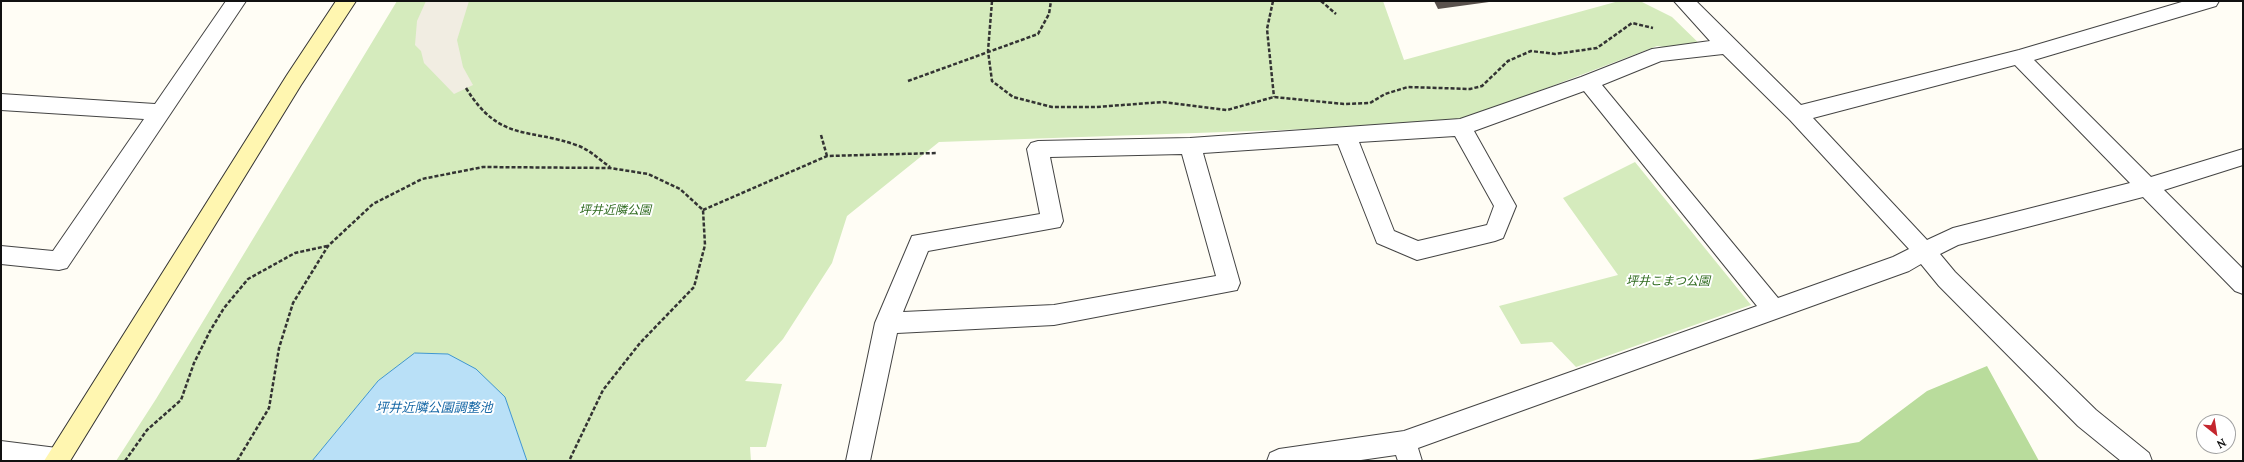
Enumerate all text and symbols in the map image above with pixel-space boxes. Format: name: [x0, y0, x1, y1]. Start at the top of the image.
park label: 坪井近隣公園: [579, 204, 651, 218]
park label: 坪井こまつ公園: [1626, 275, 1710, 289]
water label: 坪井近隣公園調整池: [376, 400, 492, 416]
north arrow: [2196, 414, 2236, 454]
text: N: [2214, 435, 2229, 452]

